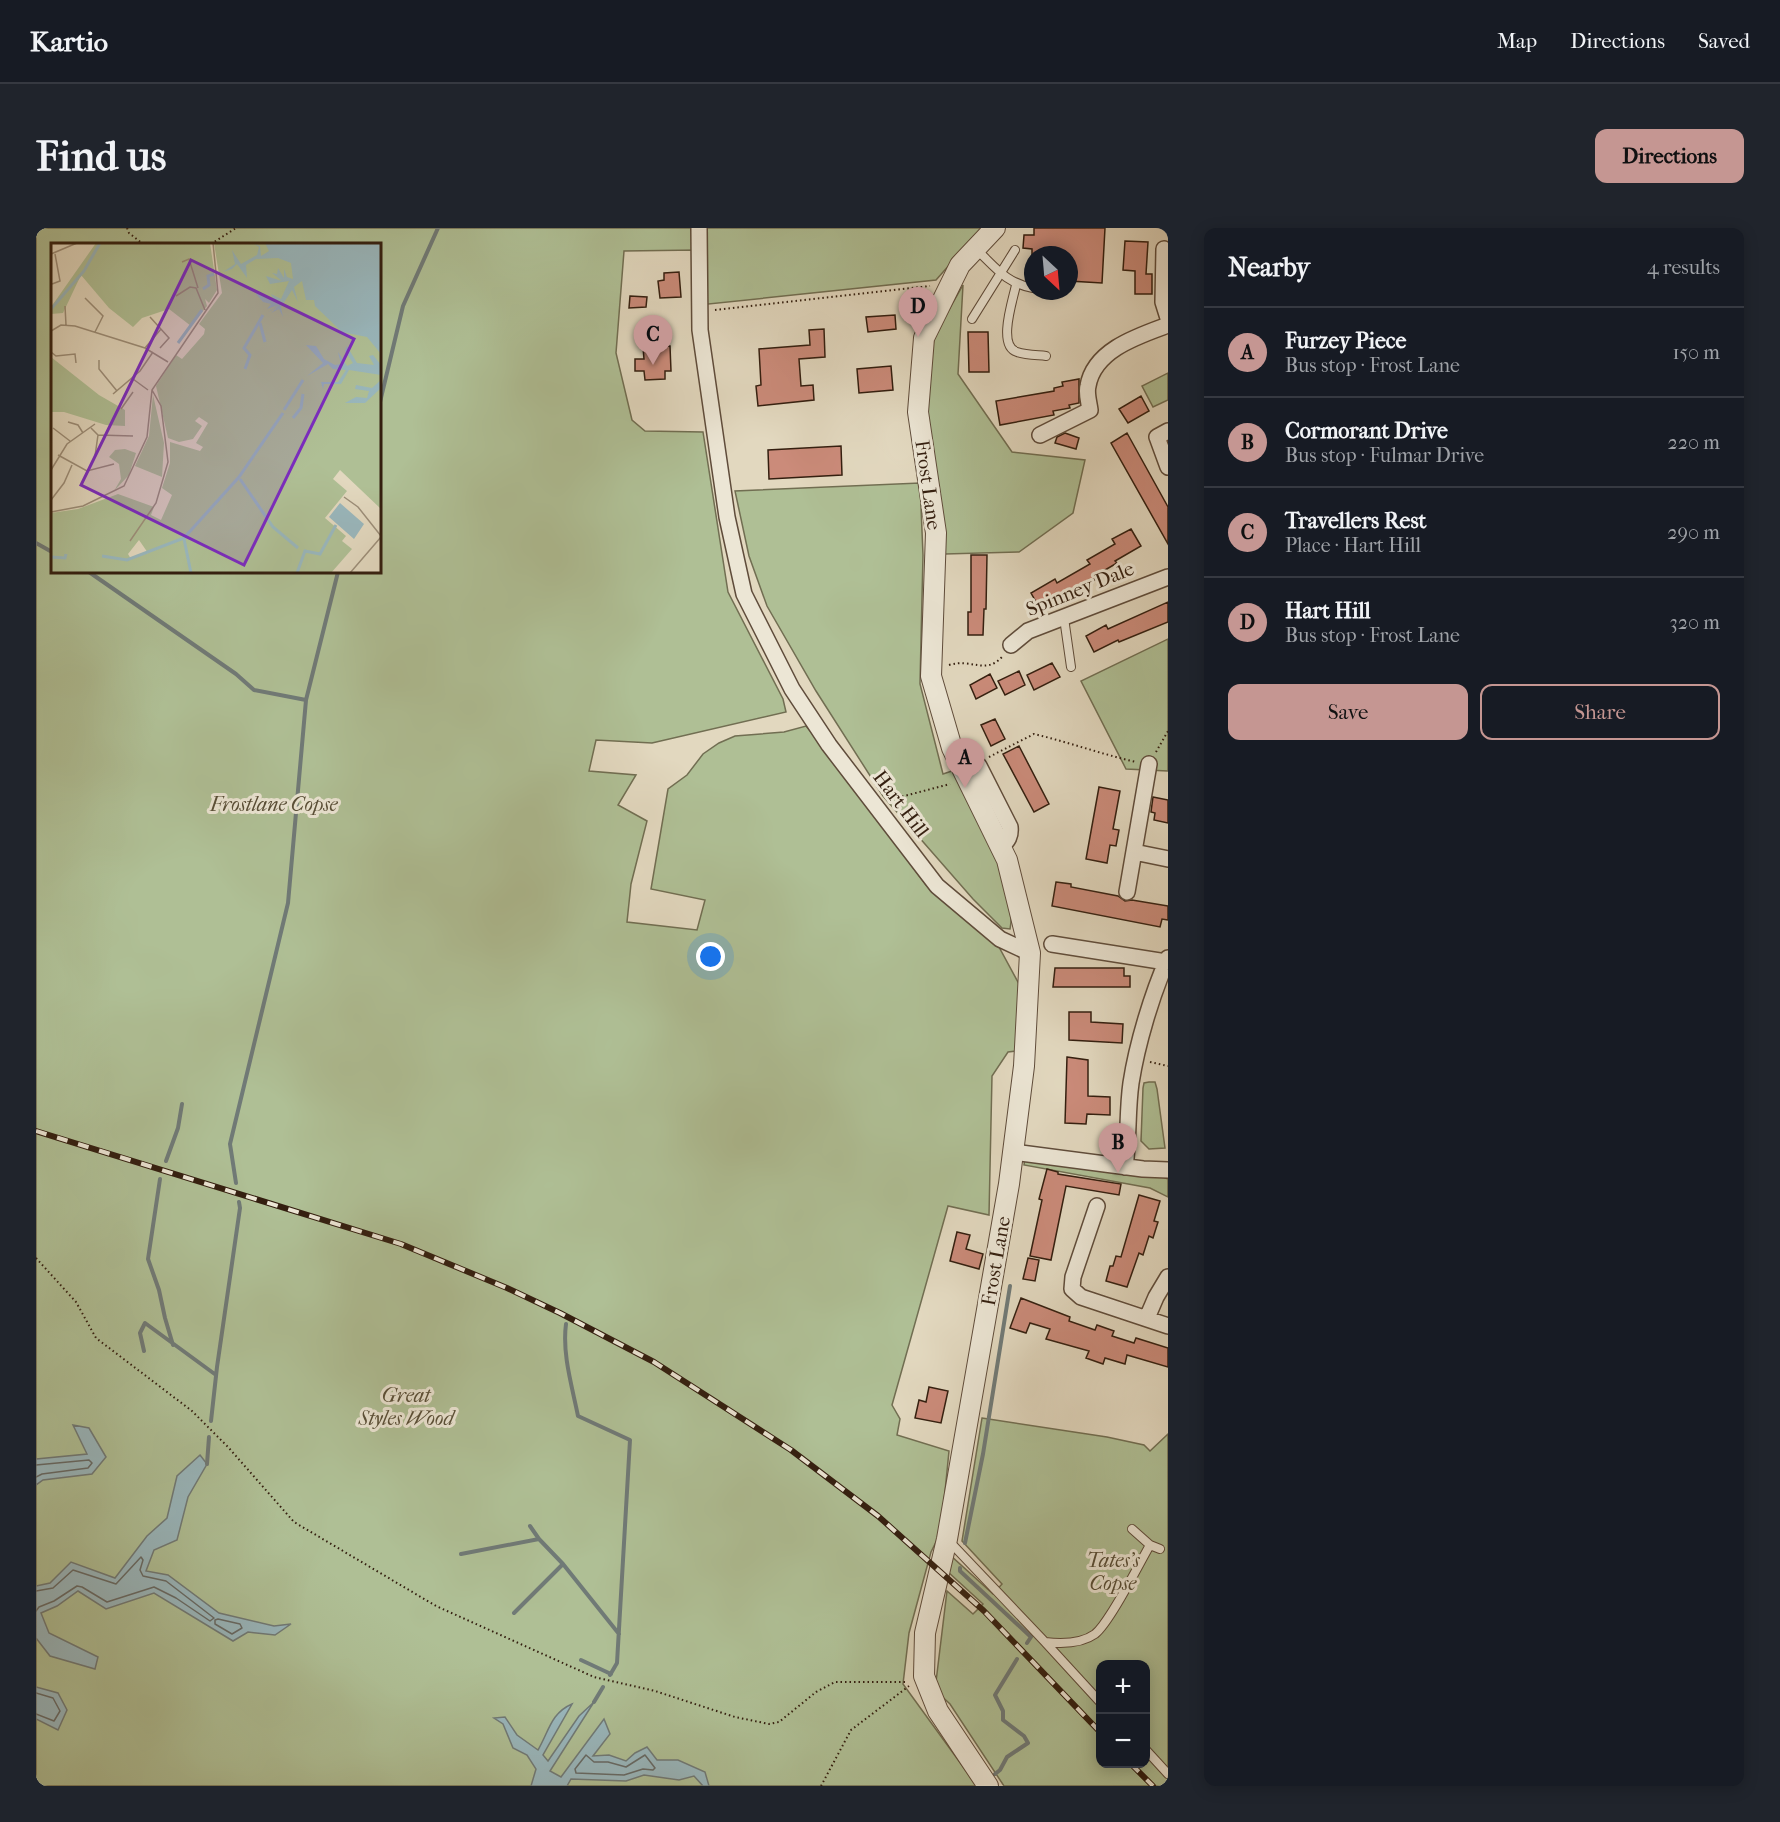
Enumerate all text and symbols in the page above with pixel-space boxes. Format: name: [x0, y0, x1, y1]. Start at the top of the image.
text: Kartio: [30, 25, 108, 58]
text: Map: [1497, 29, 1537, 53]
text: Directions: [1570, 29, 1665, 53]
text: Saved: [1698, 29, 1750, 53]
button: Directions: [1595, 129, 1744, 183]
text: Find us: [36, 132, 166, 181]
inset map: [51, 243, 381, 573]
north arrow: [1024, 246, 1078, 300]
text: Nearby: [1228, 252, 1310, 283]
text: 4 results: [1647, 256, 1720, 279]
pin: D: [898, 288, 938, 337]
pin: C: [634, 316, 672, 365]
text: Furzey Piece: [1285, 328, 1406, 354]
text: A: [1241, 341, 1254, 364]
text: 150 m: [1672, 341, 1720, 364]
text: Bus stop · Frost Lane: [1285, 354, 1460, 377]
text: Cormorant Drive: [1285, 418, 1448, 444]
text: B: [1241, 431, 1254, 454]
text: 220 m: [1667, 431, 1720, 454]
street label: Frost Lane: [910, 438, 946, 532]
text: Bus stop · Fulmar Drive: [1285, 444, 1484, 467]
text: Travellers Rest: [1285, 508, 1426, 534]
text: C: [1241, 521, 1254, 544]
text: 290 m: [1667, 521, 1720, 544]
text: Place · Hart Hill: [1285, 534, 1421, 557]
street label: Spinney Dale: [1023, 557, 1137, 621]
text: Hart Hill: [1285, 598, 1371, 624]
text: D: [1240, 611, 1255, 634]
text: 320 m: [1670, 611, 1720, 634]
text: Bus stop · Frost Lane: [1285, 624, 1460, 647]
button: Save: [1228, 684, 1468, 740]
button: Share: [1480, 684, 1720, 740]
pin: A: [946, 738, 984, 788]
street label: Hart Hill: [868, 766, 934, 842]
park label: Frostlane Copse: [209, 793, 339, 816]
your location: [696, 942, 725, 971]
pin: B: [1098, 1124, 1138, 1173]
street label: Frost Lane: [977, 1214, 1015, 1308]
park label: Great Styles Wood: [357, 1384, 456, 1430]
park label: Tates's Copse: [1086, 1549, 1140, 1595]
map controls: [1096, 1660, 1150, 1768]
button: +: [1096, 1660, 1150, 1714]
button: −: [1096, 1714, 1150, 1768]

